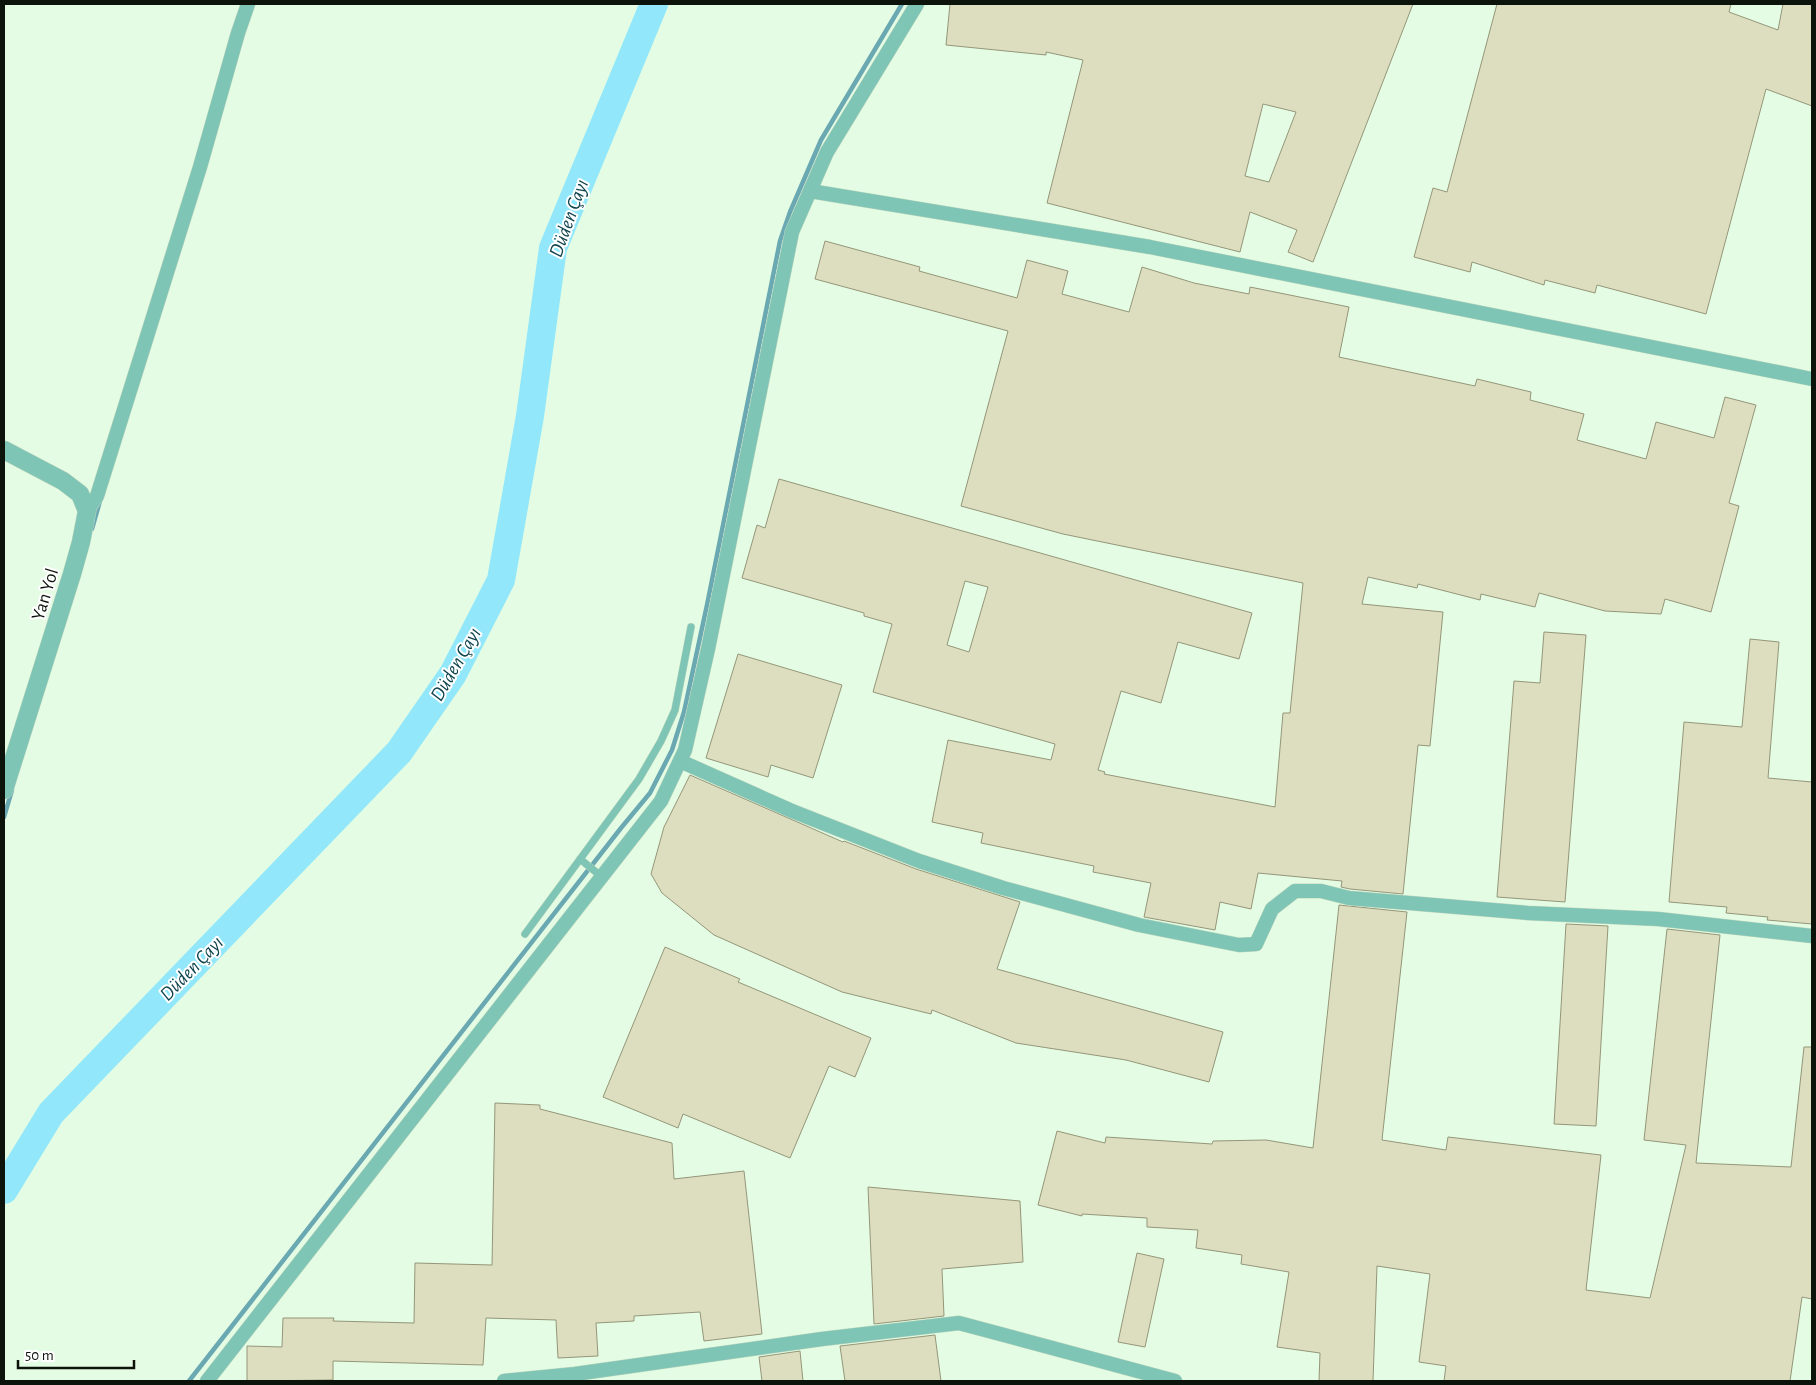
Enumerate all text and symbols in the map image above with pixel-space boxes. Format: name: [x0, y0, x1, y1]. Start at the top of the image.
water label: Düden Çayı: [546, 177, 592, 260]
street label: Yan Yol: [29, 566, 62, 623]
water label: Düden Çayı: [427, 624, 485, 705]
water label: Düden Çayı: [156, 933, 227, 1005]
scale bar: [18, 1338, 134, 1370]
text: 50 m: [25, 1348, 54, 1363]

